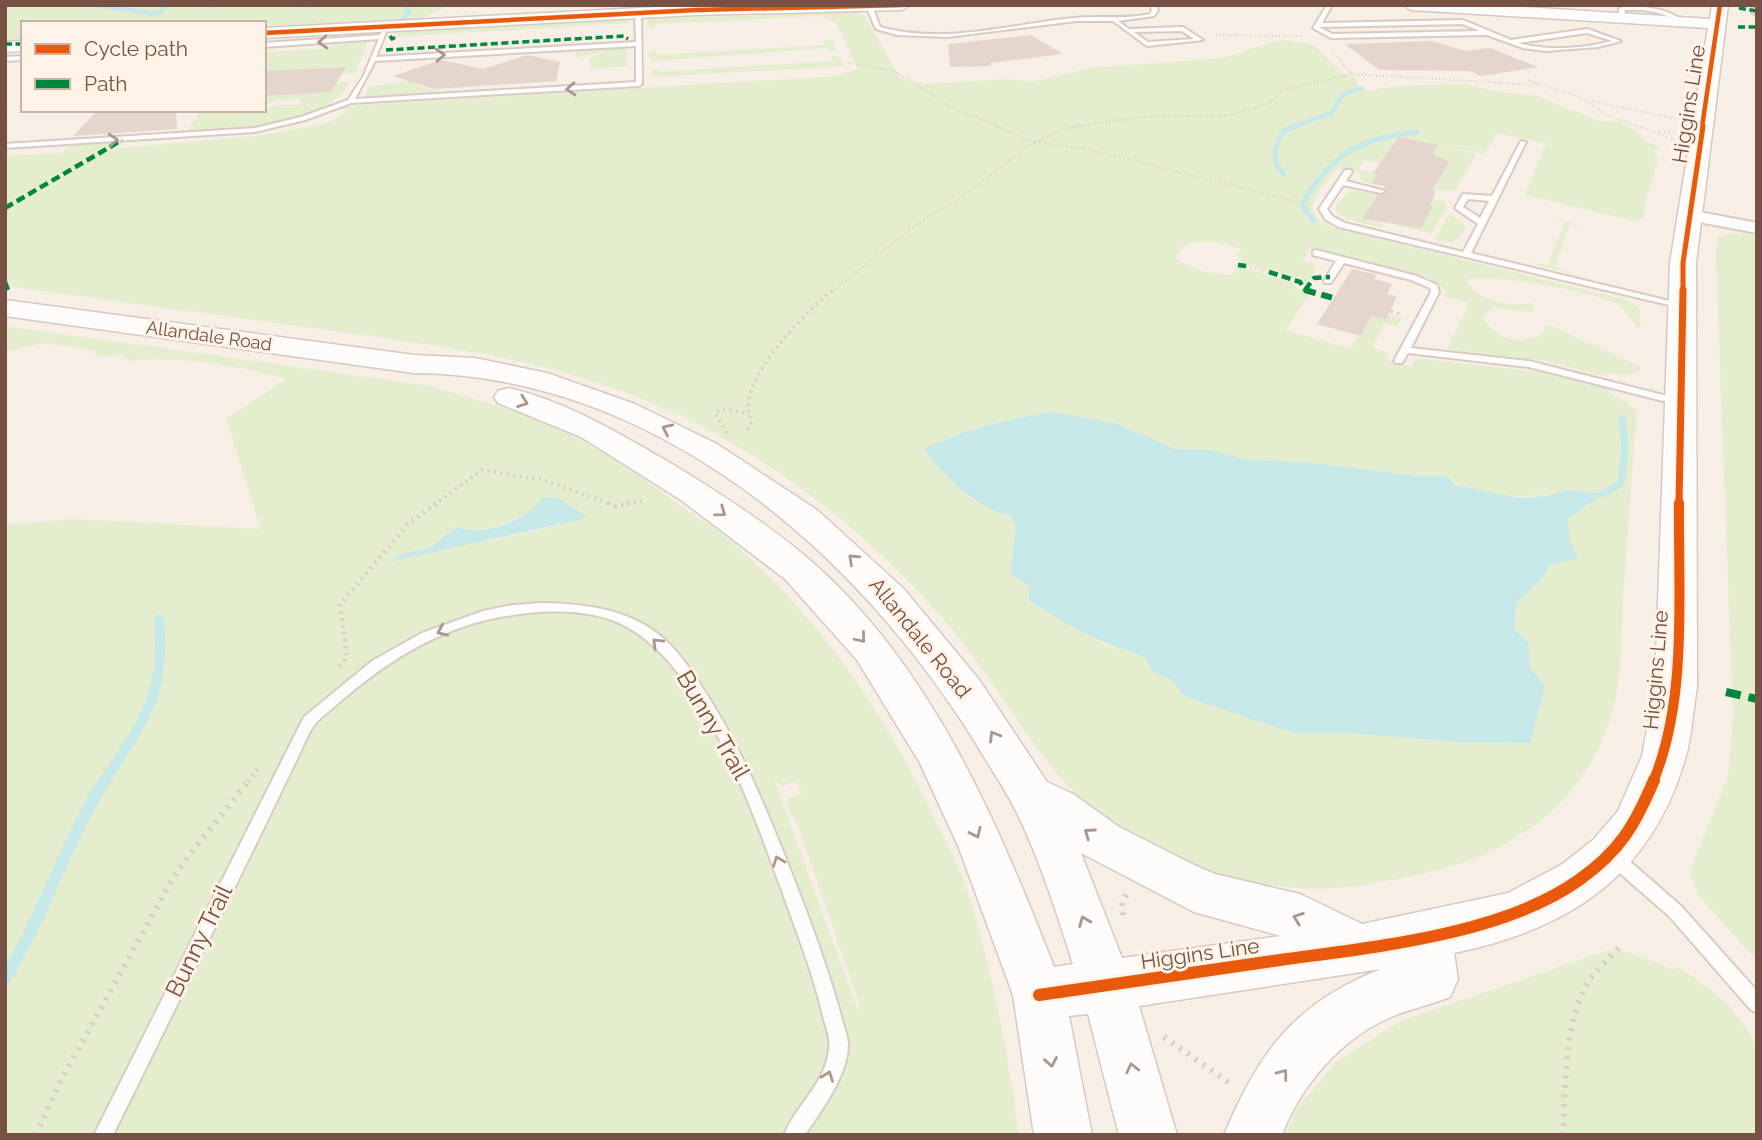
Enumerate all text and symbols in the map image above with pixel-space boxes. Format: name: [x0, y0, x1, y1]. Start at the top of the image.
legend: [21, 21, 266, 112]
one-way arrow: [317, 34, 328, 49]
text: Cycle path: [84, 36, 188, 61]
street label: Higgins Line: [1667, 43, 1710, 165]
one-way arrow: [435, 48, 446, 63]
text: Path: [84, 71, 128, 96]
one-way arrow: [565, 81, 576, 96]
one-way arrow: [108, 133, 119, 148]
street label: Allandale Road: [145, 316, 273, 355]
one-way arrow: [516, 394, 528, 408]
one-way arrow: [662, 424, 674, 438]
one-way arrow: [713, 504, 726, 516]
one-way arrow: [848, 555, 861, 567]
street label: Allandale Road: [864, 572, 977, 703]
street label: Higgins Line: [1638, 609, 1673, 731]
one-way arrow: [437, 623, 449, 637]
one-way arrow: [853, 629, 865, 642]
one-way arrow: [652, 638, 665, 651]
street label: Bunny Trail: [671, 665, 757, 785]
one-way arrow: [990, 731, 1003, 744]
one-way arrow: [967, 826, 981, 838]
one-way arrow: [1084, 829, 1097, 841]
one-way arrow: [773, 856, 787, 868]
street label: Bunny Trail: [159, 879, 238, 1002]
one-way arrow: [1292, 912, 1305, 926]
one-way arrow: [1078, 916, 1092, 929]
street label: Higgins Line: [1139, 933, 1261, 974]
one-way arrow: [1042, 1056, 1057, 1068]
one-way arrow: [1125, 1063, 1140, 1075]
one-way arrow: [1275, 1069, 1287, 1082]
one-way arrow: [820, 1071, 834, 1083]

